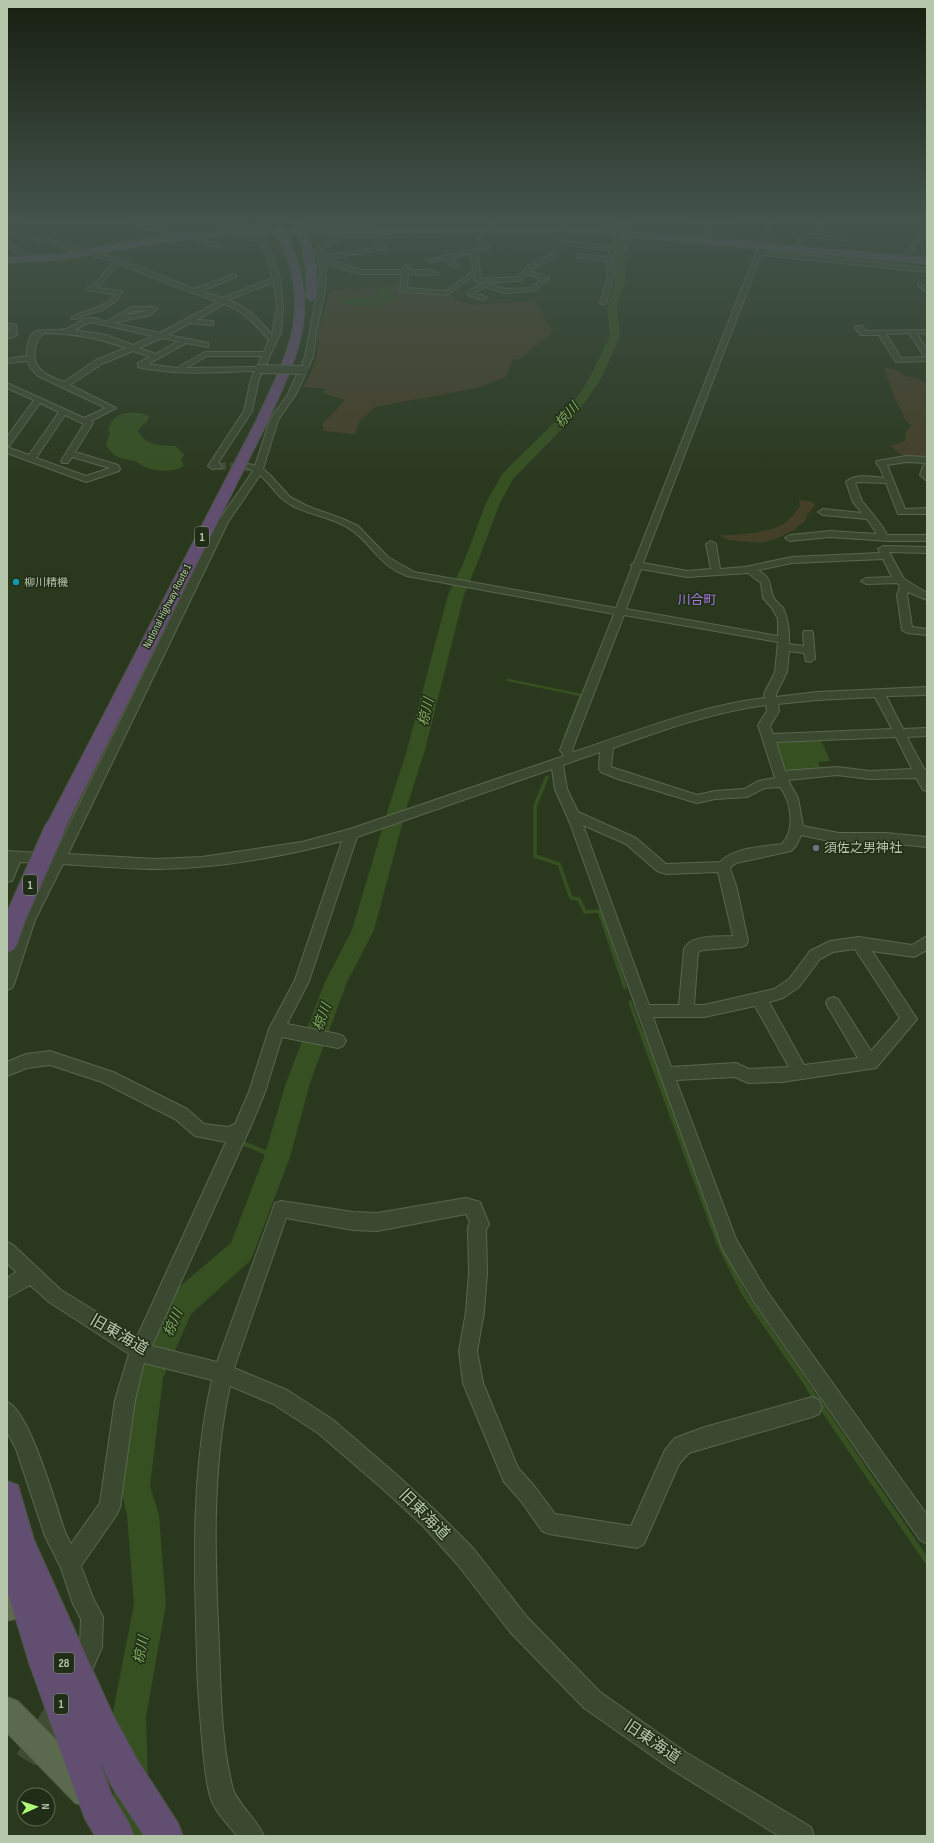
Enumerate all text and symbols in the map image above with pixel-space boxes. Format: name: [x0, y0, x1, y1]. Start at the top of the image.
water label: 椋川: [551, 397, 584, 431]
road number: 1: [195, 527, 209, 547]
street label: National Highway Route 1: [140, 562, 194, 650]
place label: 柳川精機: [24, 576, 68, 589]
marker: 柳川精機: [11, 577, 21, 587]
district label: 川合町: [677, 592, 717, 608]
water label: 椋川: [414, 694, 438, 728]
place label: 須佐之男神社: [824, 840, 902, 856]
marker: 須佐之男神社: [811, 843, 821, 853]
road number: 1: [23, 875, 37, 895]
water label: 椋川: [309, 999, 335, 1033]
water label: 椋川: [160, 1305, 187, 1339]
street label: 旧東海道: [87, 1311, 151, 1359]
street label: 旧東海道: [395, 1486, 453, 1544]
water label: 椋川: [130, 1633, 152, 1665]
road number: 28: [54, 1653, 74, 1673]
road number: 1: [54, 1694, 68, 1714]
street label: 旧東海道: [620, 1716, 684, 1768]
north arrow: [16, 1787, 56, 1827]
text: N: [39, 1803, 52, 1810]

